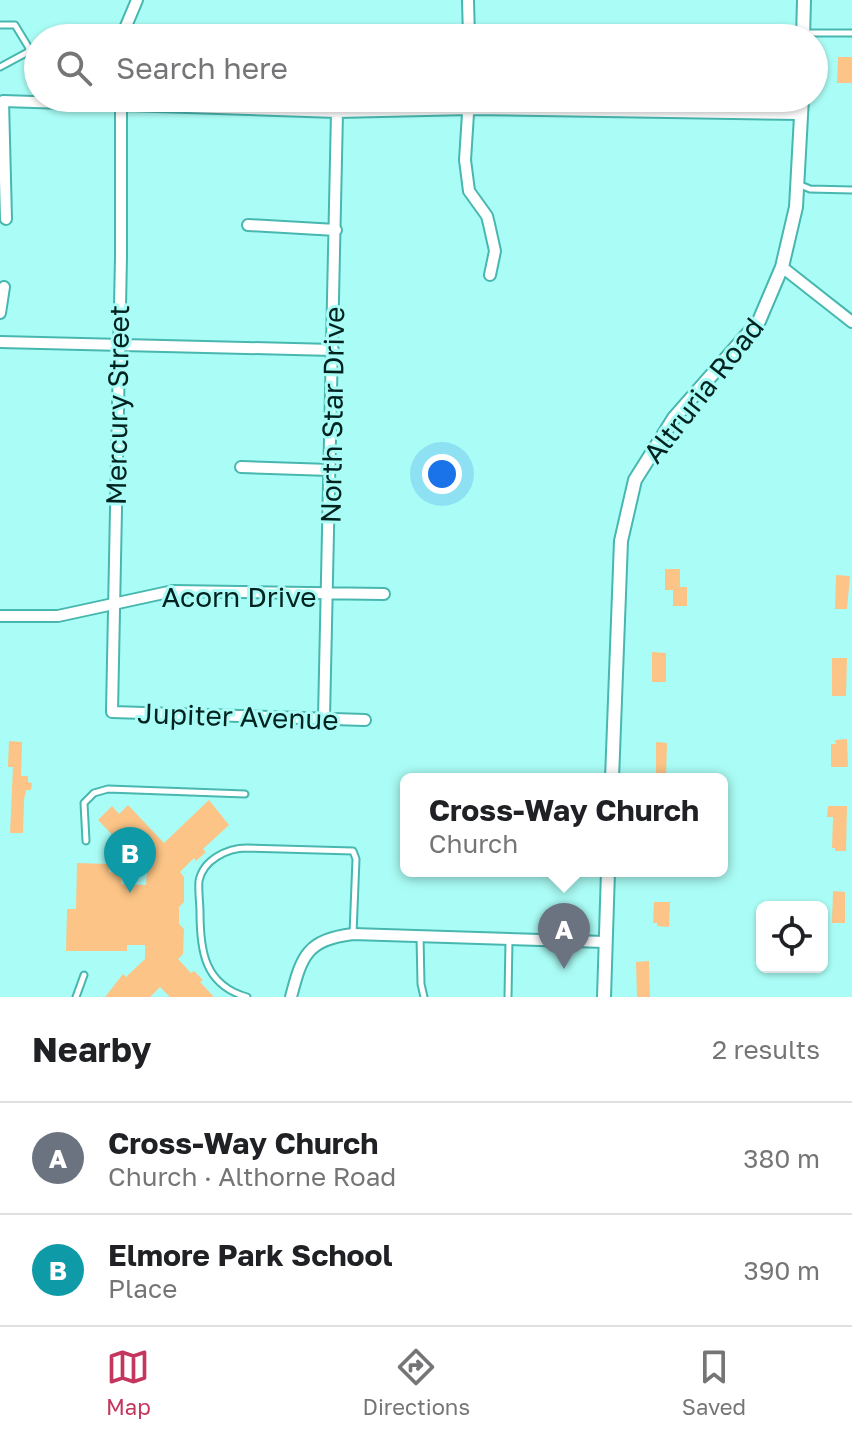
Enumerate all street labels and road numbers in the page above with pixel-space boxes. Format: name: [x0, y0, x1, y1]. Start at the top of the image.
street label: Mercury Street: [99, 304, 135, 506]
street label: North Star Drive: [314, 306, 350, 524]
street label: Altruria Road: [636, 311, 770, 469]
street label: Acorn Drive: [161, 580, 317, 613]
street label: Jupiter Avenue: [137, 696, 339, 736]

